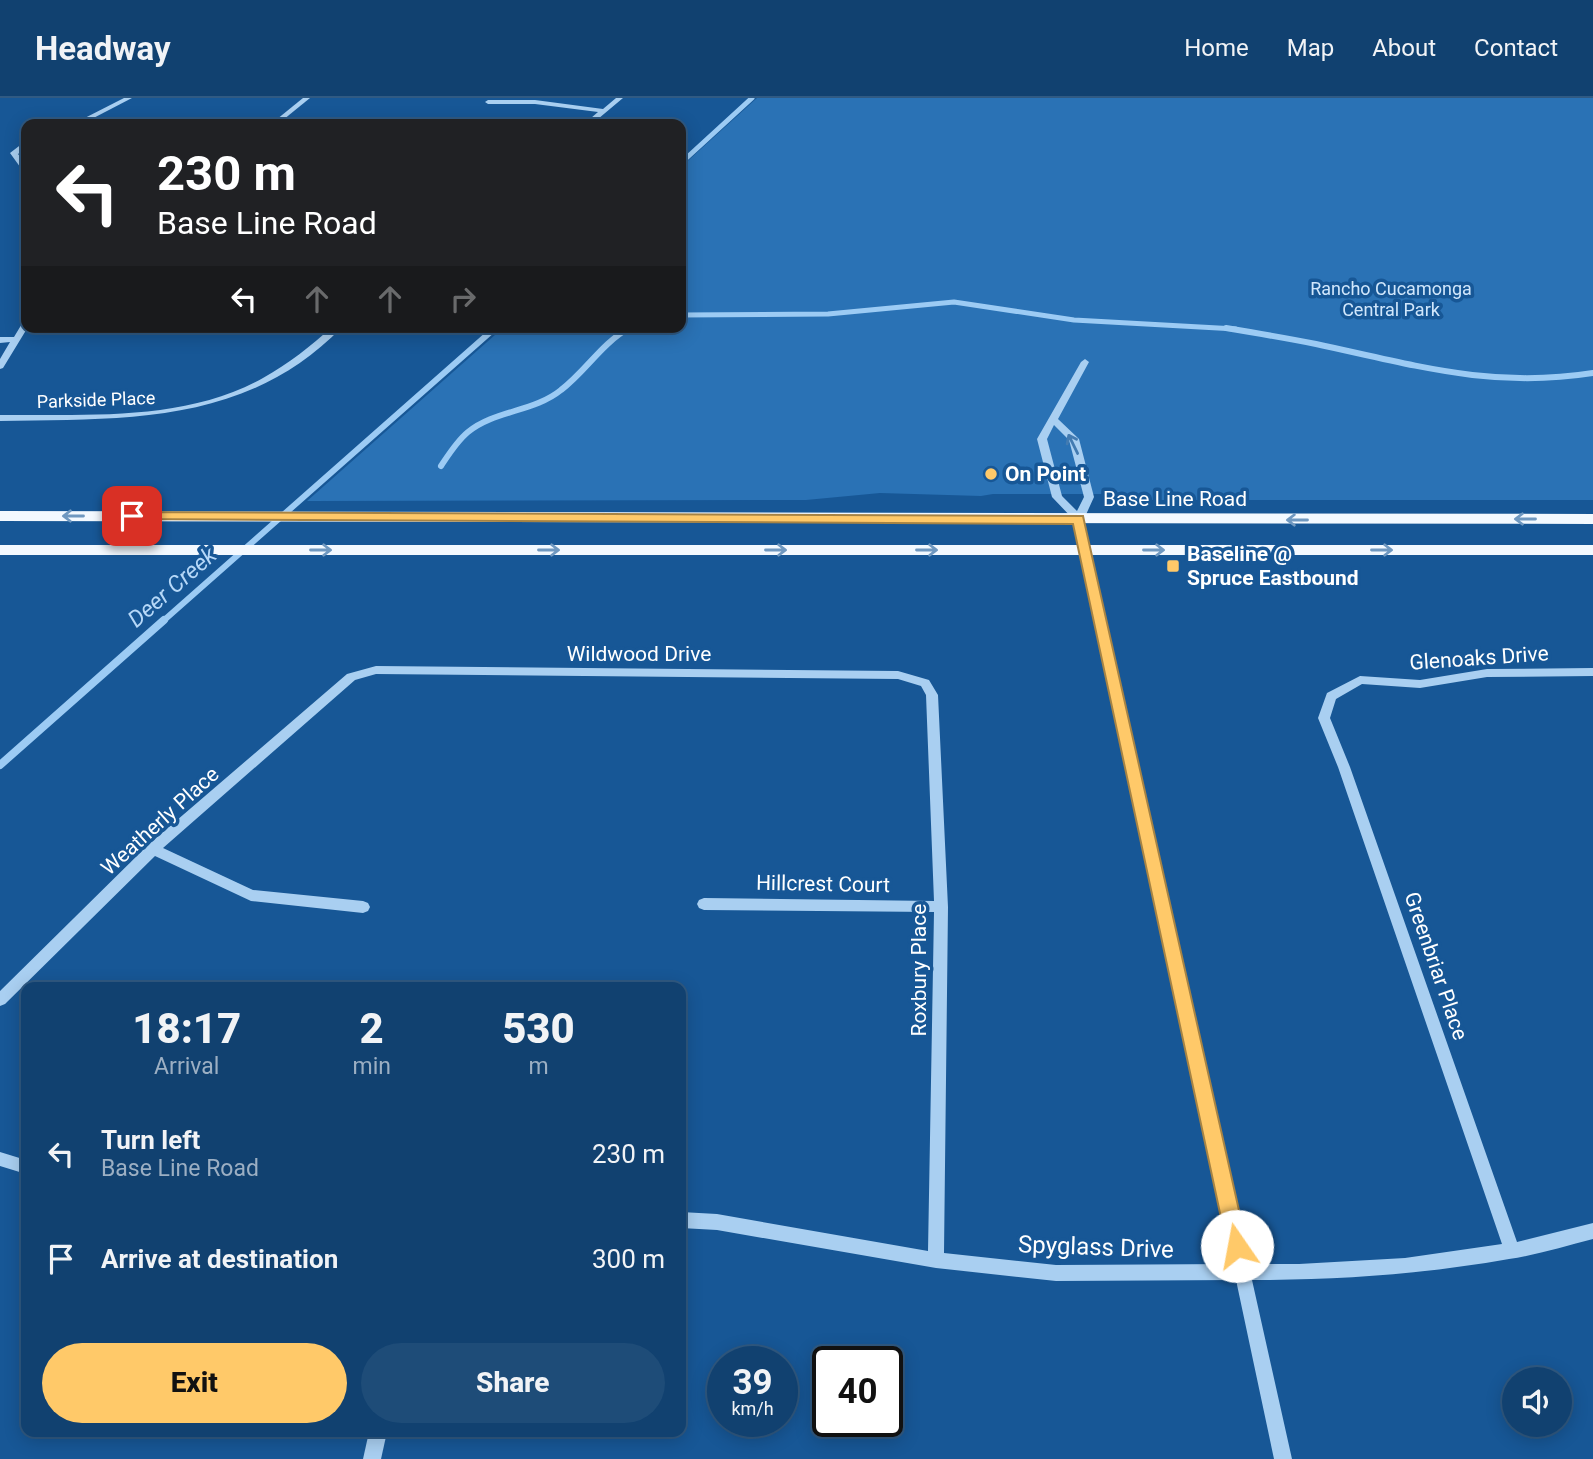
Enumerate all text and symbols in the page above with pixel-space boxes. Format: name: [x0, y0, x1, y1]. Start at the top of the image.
text: Headway: [35, 29, 171, 68]
text: Home: [1184, 34, 1249, 62]
text: Map: [1287, 34, 1334, 62]
text: About: [1372, 34, 1436, 62]
text: Contact: [1474, 34, 1558, 62]
text: 230 m: [157, 145, 296, 202]
icon: left: [42, 147, 133, 238]
text: Base Line Road: [157, 204, 377, 242]
park label: Rancho Cucamonga Central Park: [1310, 278, 1472, 320]
icon: left: [225, 280, 263, 318]
icon: ahead: [298, 280, 336, 318]
icon: ahead: [371, 280, 409, 318]
icon: right: [444, 280, 482, 318]
street label: Parkside Place: [36, 387, 156, 412]
one-way arrow: [1065, 434, 1079, 454]
place label: On Point: [1005, 462, 1086, 486]
marker: On Point: [983, 466, 999, 482]
pin: [102, 486, 162, 546]
street label: Base Line Road: [1103, 487, 1247, 511]
icon: arrive: [113, 497, 151, 535]
one-way arrow: [61, 509, 84, 523]
one-way arrow: [1514, 512, 1537, 526]
one-way arrow: [1286, 513, 1309, 527]
water label: Deer Creek: [123, 541, 223, 633]
place label: Baseline @ Spruce Eastbound: [1187, 542, 1359, 590]
one-way arrow: [309, 543, 332, 557]
one-way arrow: [537, 543, 560, 557]
one-way arrow: [764, 543, 787, 557]
one-way arrow: [915, 543, 938, 557]
one-way arrow: [1143, 543, 1166, 557]
one-way arrow: [1370, 543, 1393, 557]
marker: Baseline @ Spruce Eastbound: [1165, 558, 1181, 574]
street label: Glenoaks Drive: [1409, 641, 1549, 675]
street label: Wildwood Drive: [567, 642, 711, 666]
street label: Weatherly Place: [96, 762, 224, 880]
street label: Hillcrest Court: [756, 871, 890, 897]
street label: Greenbriar Place: [1399, 889, 1473, 1043]
street label: Roxbury Place: [907, 904, 931, 1036]
text: 18:17: [132, 1004, 241, 1053]
text: 2: [360, 1004, 384, 1053]
text: 530: [502, 1004, 575, 1053]
text: Arrival: [154, 1053, 219, 1080]
text: min: [352, 1053, 391, 1080]
text: m: [528, 1053, 549, 1080]
text: Turn left: [101, 1125, 200, 1155]
icon: left: [42, 1135, 80, 1173]
text: 230 m: [592, 1139, 665, 1169]
text: Base Line Road: [101, 1155, 259, 1182]
position arrow: [1200, 1209, 1274, 1283]
street label: Spyglass Drive: [1018, 1230, 1174, 1264]
icon: arrive: [42, 1240, 80, 1278]
text: Arrive at destination: [101, 1244, 338, 1274]
text: 300 m: [592, 1244, 665, 1274]
button: Exit: [42, 1343, 347, 1423]
button: Share: [361, 1343, 665, 1423]
speed limit sign: 40: [812, 1346, 903, 1437]
text: 39: [732, 1362, 773, 1403]
map controls: [1502, 1367, 1572, 1437]
button: sound: [1502, 1367, 1572, 1437]
text: km/h: [731, 1398, 774, 1419]

